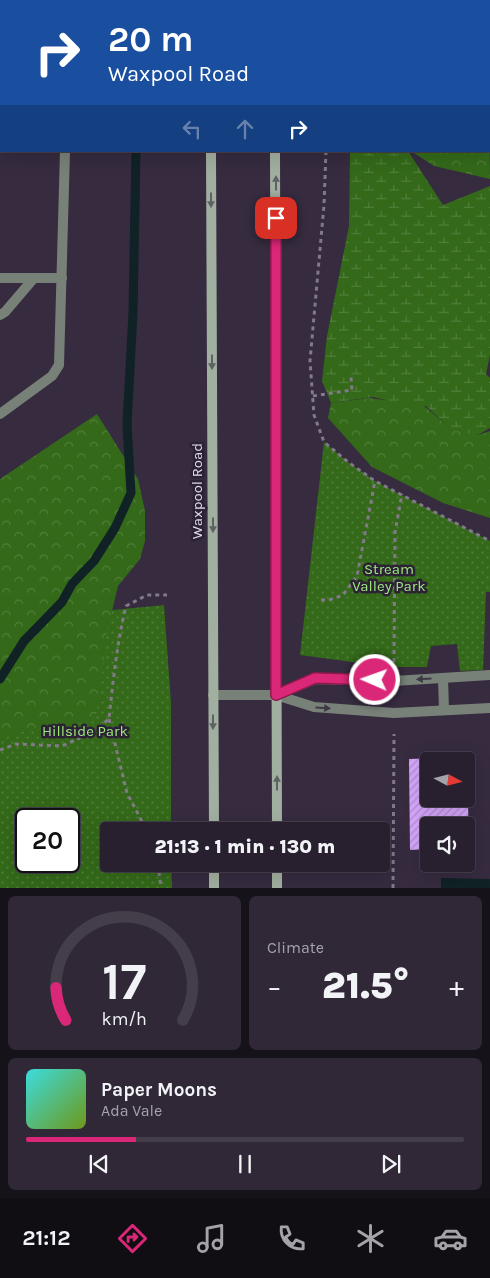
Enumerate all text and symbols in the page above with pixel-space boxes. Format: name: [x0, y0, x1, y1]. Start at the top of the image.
text: 20 m: [108, 19, 193, 60]
icon: right: [25, 20, 90, 85]
text: Waxpool Road: [108, 61, 249, 87]
icon: left: [178, 115, 206, 143]
icon: ahead: [231, 115, 259, 143]
icon: right: [284, 115, 312, 143]
one-way arrow: [271, 174, 279, 190]
one-way arrow: [207, 192, 215, 208]
pin: [255, 197, 297, 239]
icon: arrive: [262, 204, 290, 232]
one-way arrow: [208, 355, 216, 371]
street label: Waxpool Road: [188, 443, 206, 539]
one-way arrow: [209, 517, 217, 533]
park label: Stream Valley Park: [352, 560, 426, 595]
position arrow: [348, 653, 400, 705]
one-way arrow: [416, 675, 432, 683]
one-way arrow: [315, 704, 331, 712]
one-way arrow: [209, 715, 217, 731]
park label: Hillside Park: [42, 722, 128, 740]
north arrow: [420, 752, 475, 808]
map controls: [420, 752, 475, 872]
one-way arrow: [272, 774, 280, 790]
speed limit sign: 20: [15, 808, 80, 873]
button: sound: [420, 817, 475, 872]
text: 21:13 · 1 min · 130 m: [155, 836, 335, 858]
text: Climate: [267, 938, 324, 957]
text: 17: [102, 951, 147, 1012]
text: 21.5°: [322, 963, 409, 1008]
text: −: [267, 970, 282, 1003]
text: +: [449, 970, 464, 1003]
text: km/h: [102, 1009, 147, 1030]
text: Paper Moons: [101, 1079, 217, 1101]
text: Ada Vale: [101, 1101, 162, 1120]
icon: previous: [85, 1150, 113, 1178]
icon: pause: [231, 1150, 259, 1178]
icon: next: [377, 1150, 405, 1178]
icon: directions: [115, 1221, 150, 1256]
icon: music: [194, 1221, 229, 1256]
icon: phone: [274, 1221, 309, 1256]
icon: climate: [353, 1221, 388, 1256]
icon: car: [433, 1221, 468, 1256]
text: 21:12: [22, 1225, 70, 1251]

